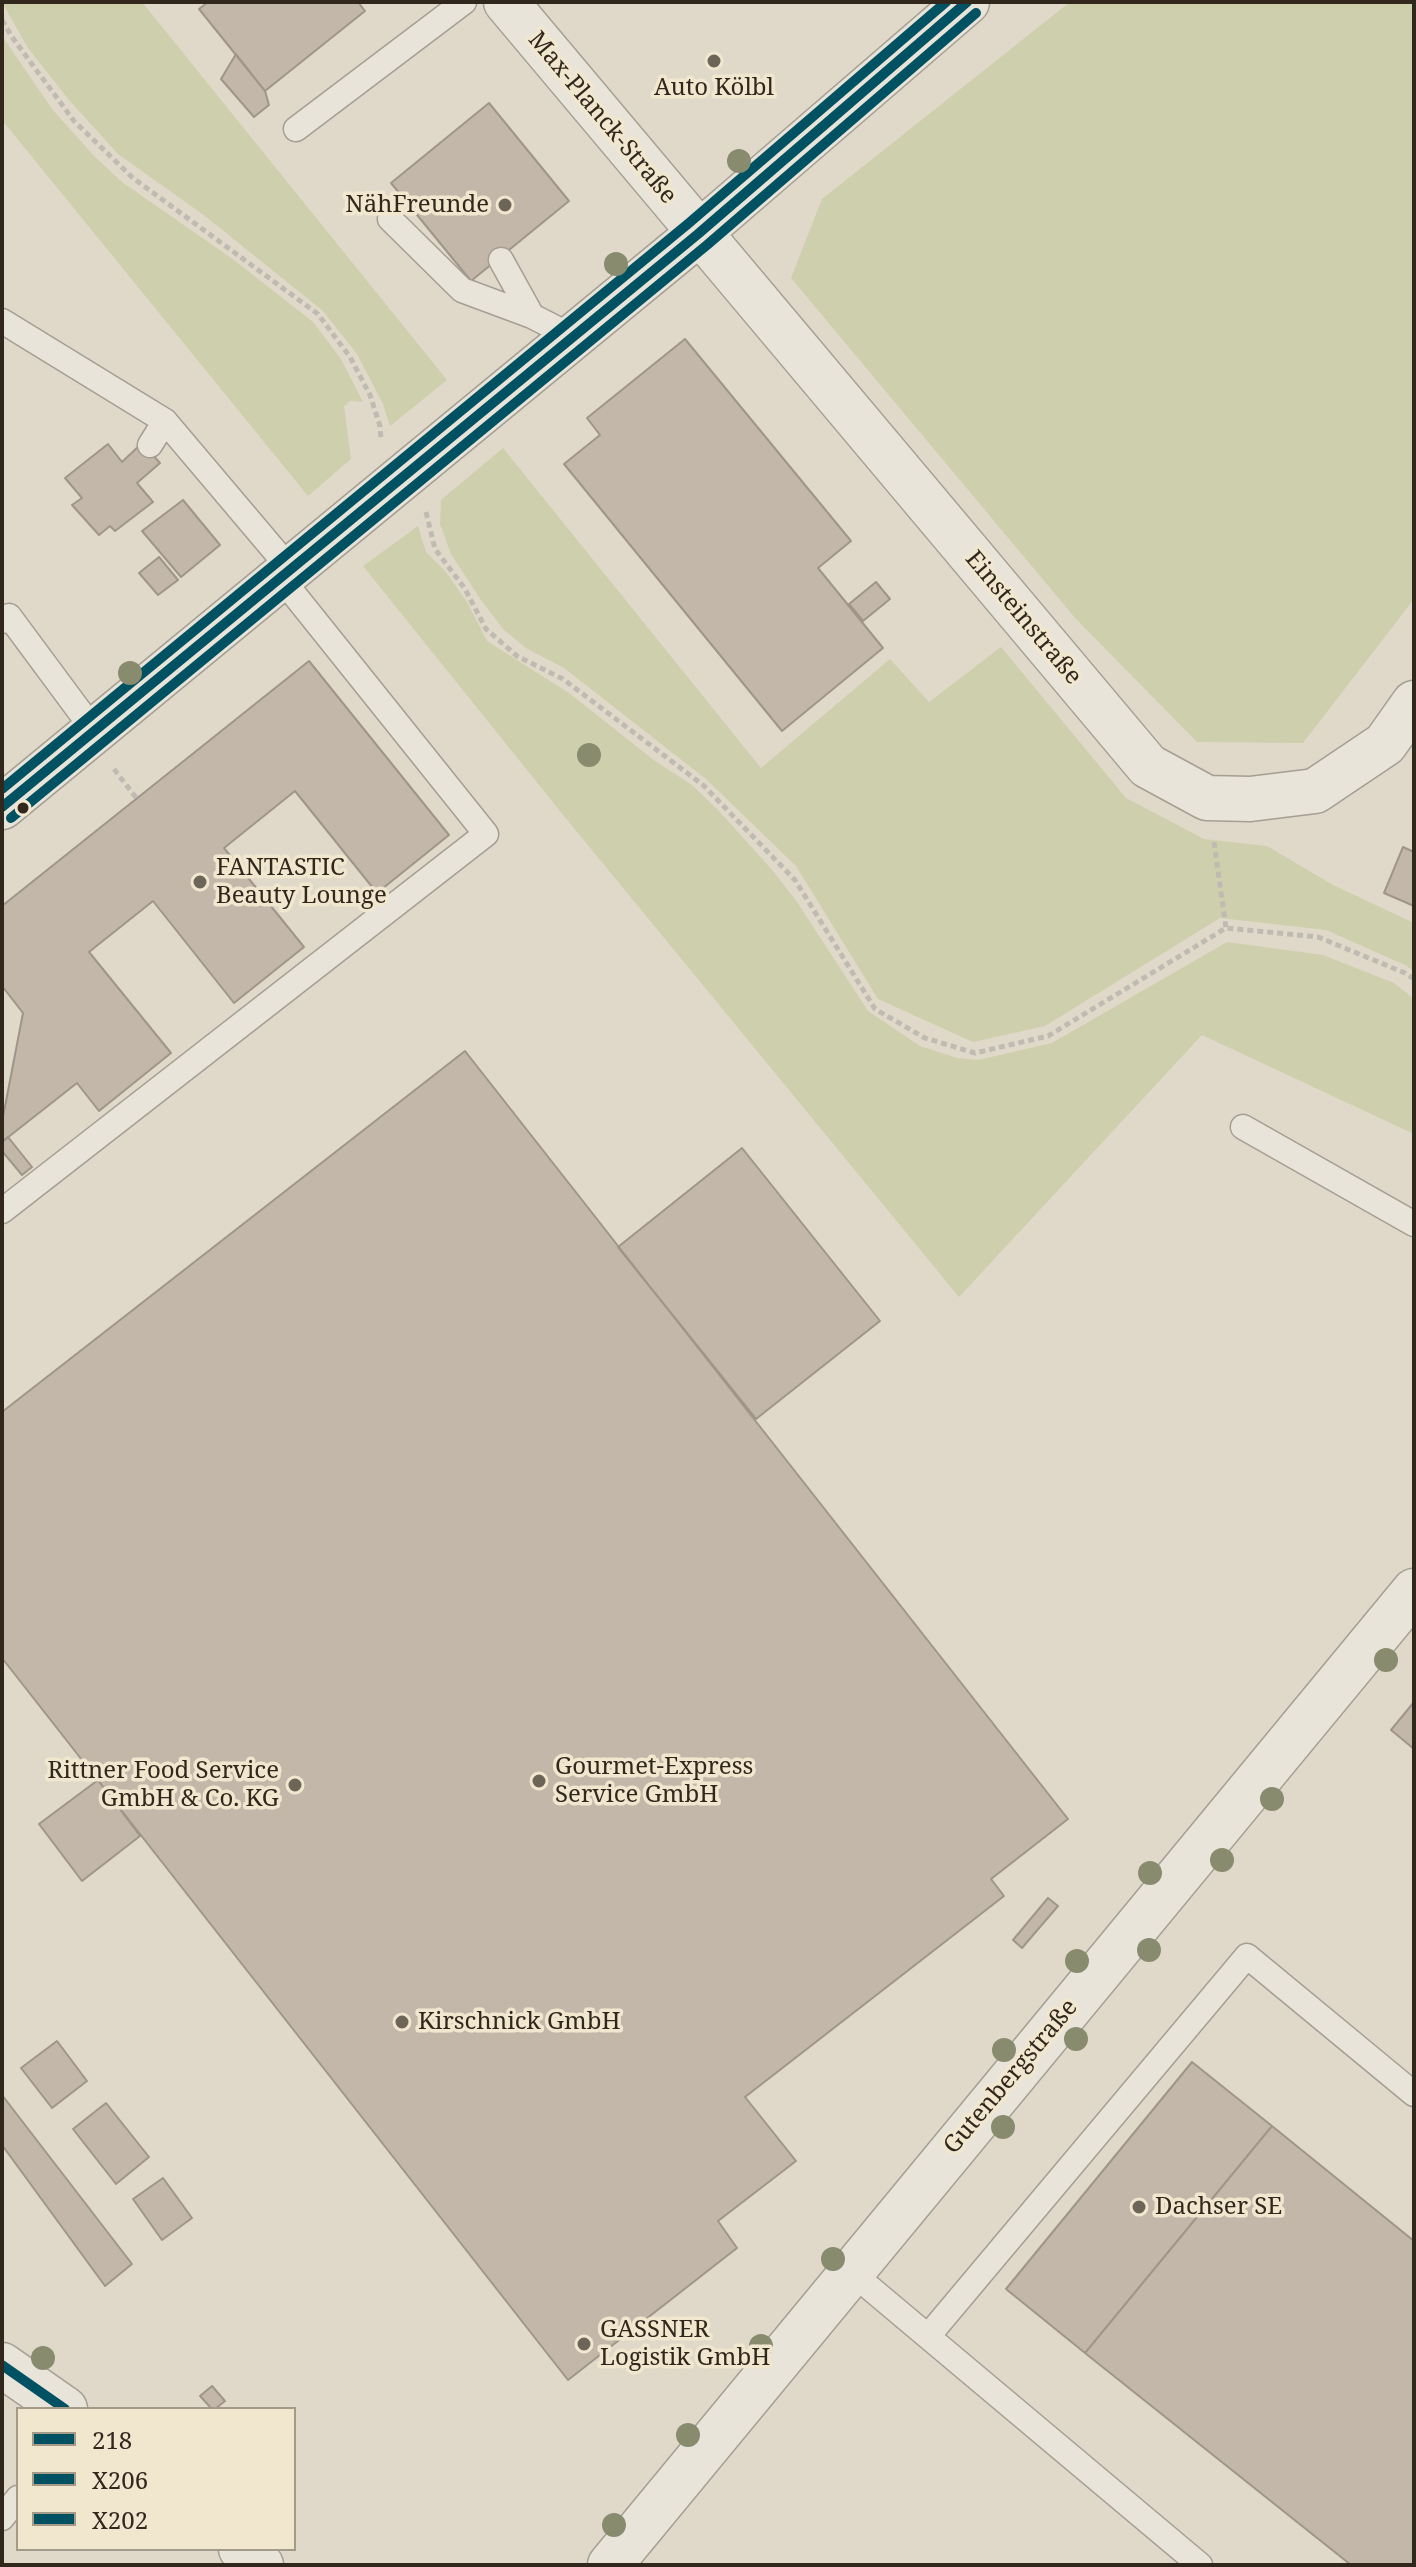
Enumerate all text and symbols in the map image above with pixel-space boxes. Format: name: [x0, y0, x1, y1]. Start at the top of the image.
street label: Max-Planck-Straße: [522, 26, 682, 210]
marker: Auto Kölbl: [705, 52, 723, 70]
place label: Auto Kölbl: [654, 74, 774, 102]
place label: NähFreunde: [345, 191, 489, 219]
marker: NähFreunde: [496, 196, 514, 214]
street label: Einsteinstraße: [959, 545, 1087, 691]
unlabelled marker: [15, 800, 31, 816]
place label: FANTASTIC Beauty Lounge: [216, 854, 387, 910]
marker: FANTASTIC Beauty Lounge: [191, 873, 209, 891]
place label: Gourmet-Express Service GmbH: [555, 1753, 753, 1809]
place label: Rittner Food Service GmbH & Co. KG: [48, 1757, 279, 1813]
marker: Gourmet-Express Service GmbH: [530, 1772, 548, 1790]
marker: Rittner Food Service GmbH & Co. KG: [286, 1776, 304, 1794]
street label: Gutenbergstraße: [938, 1994, 1084, 2160]
place label: Kirschnick GmbH: [418, 2008, 620, 2036]
marker: Kirschnick GmbH: [393, 2013, 411, 2031]
place label: Dachser SE: [1155, 2193, 1282, 2221]
marker: Dachser SE: [1130, 2198, 1148, 2216]
place label: GASSNER Logistik GmbH: [600, 2316, 770, 2372]
marker: GASSNER Logistik GmbH: [575, 2335, 593, 2353]
legend: [16, 2407, 296, 2551]
text: 218: [92, 2423, 132, 2456]
text: X206: [92, 2463, 148, 2496]
text: X202: [92, 2503, 148, 2536]

